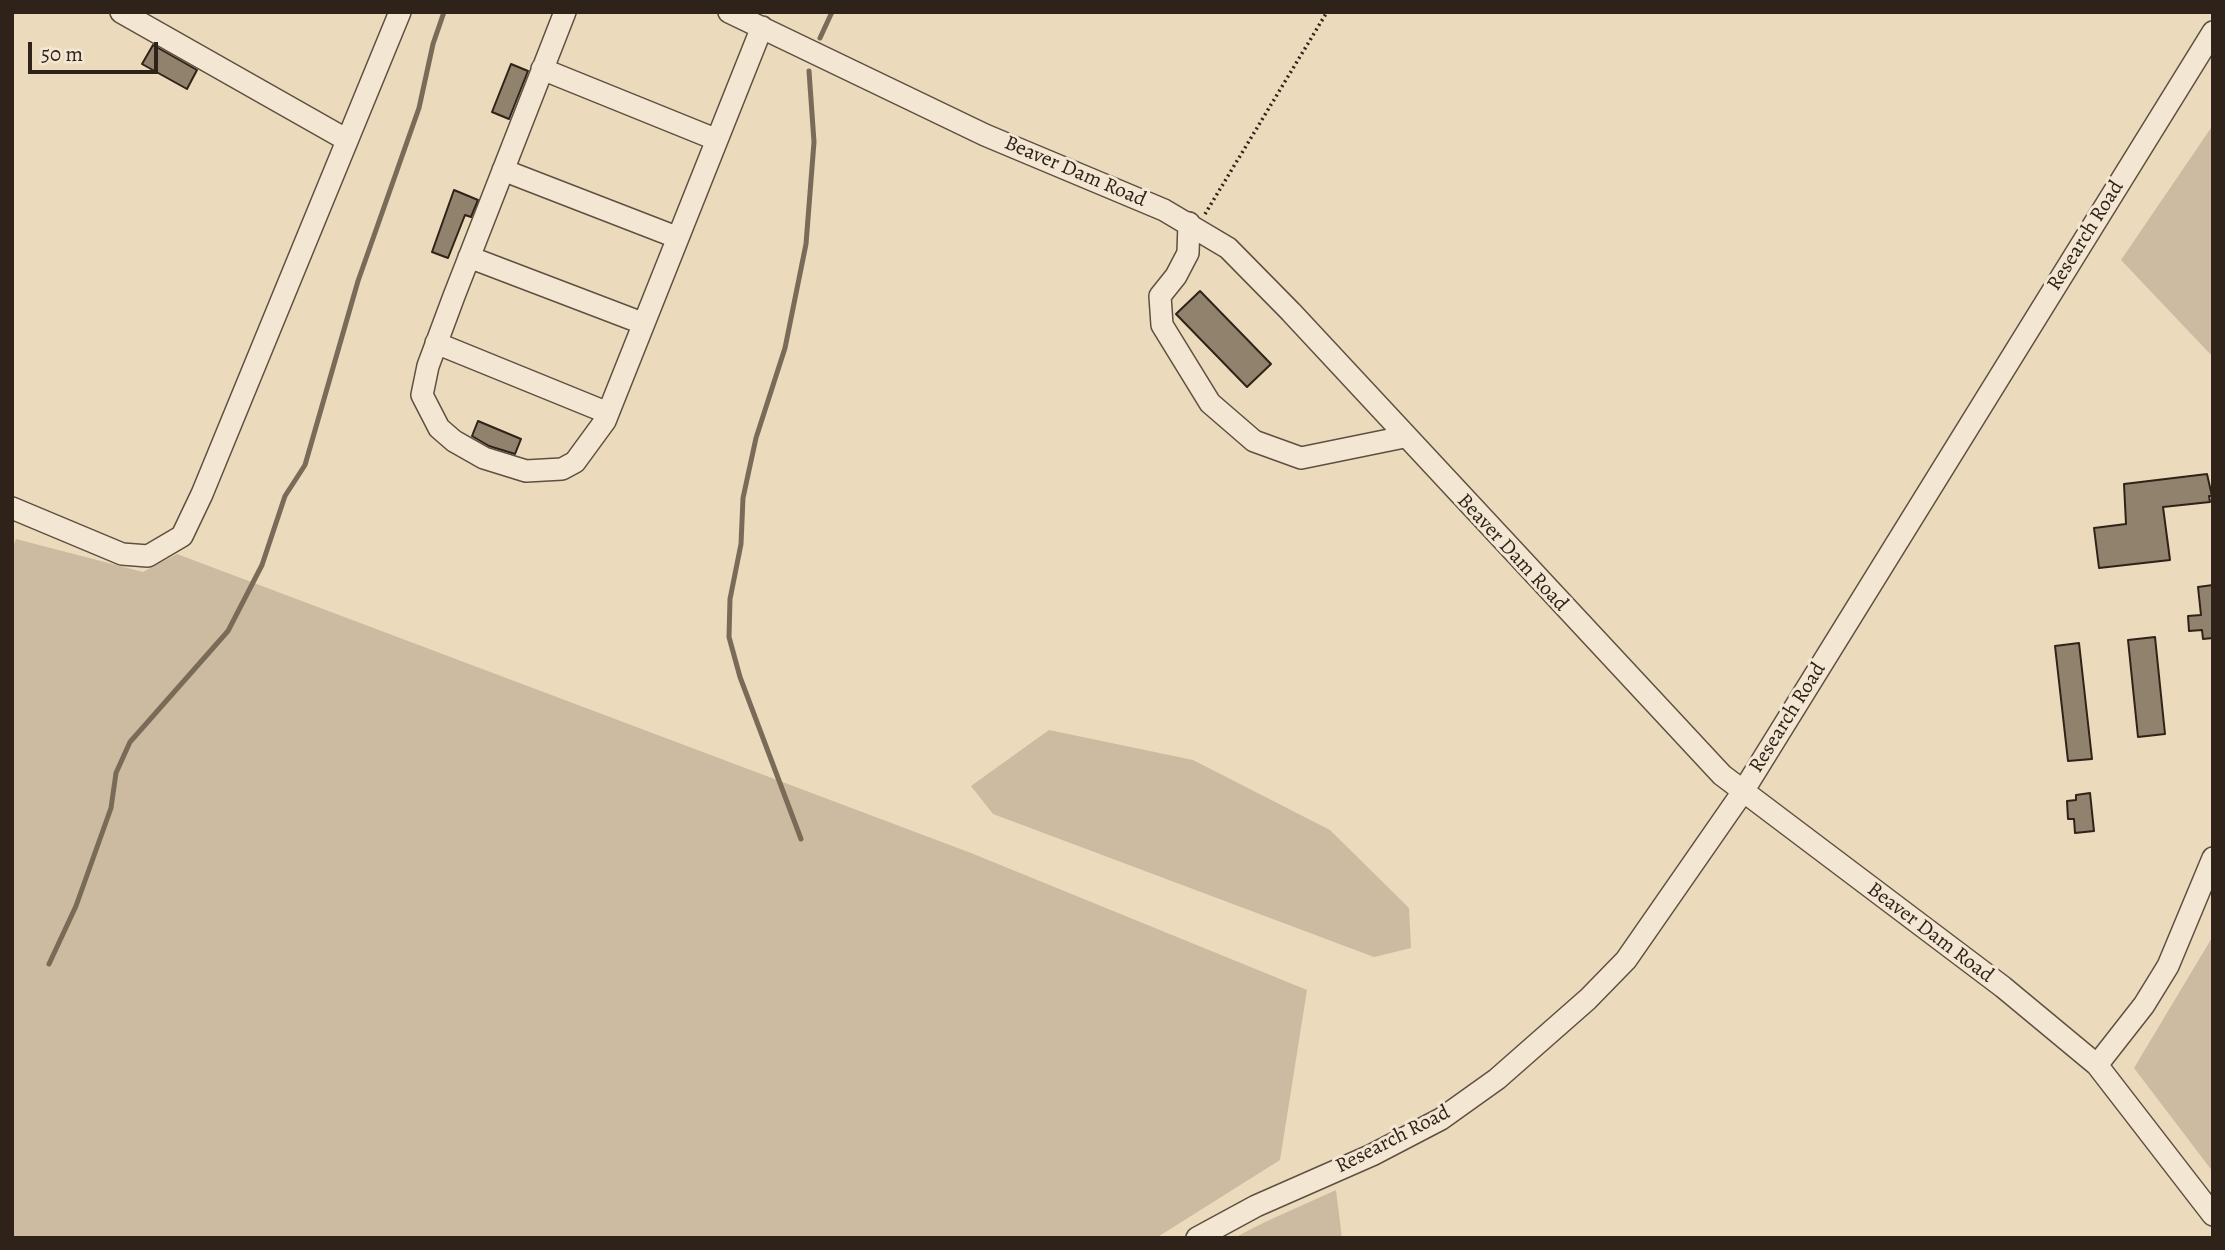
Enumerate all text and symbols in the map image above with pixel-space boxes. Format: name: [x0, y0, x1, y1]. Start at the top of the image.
scale bar: [32, 28, 161, 72]
text: 50 m: [41, 40, 83, 68]
street label: Beaver Dam Road: [1000, 131, 1150, 213]
street label: Research Road: [2042, 176, 2130, 296]
street label: Beaver Dam Road: [1451, 489, 1573, 617]
street label: Research Road: [1744, 658, 1832, 778]
street label: Beaver Dam Road: [1862, 877, 1998, 989]
street label: Research Road: [1332, 1100, 1454, 1180]

